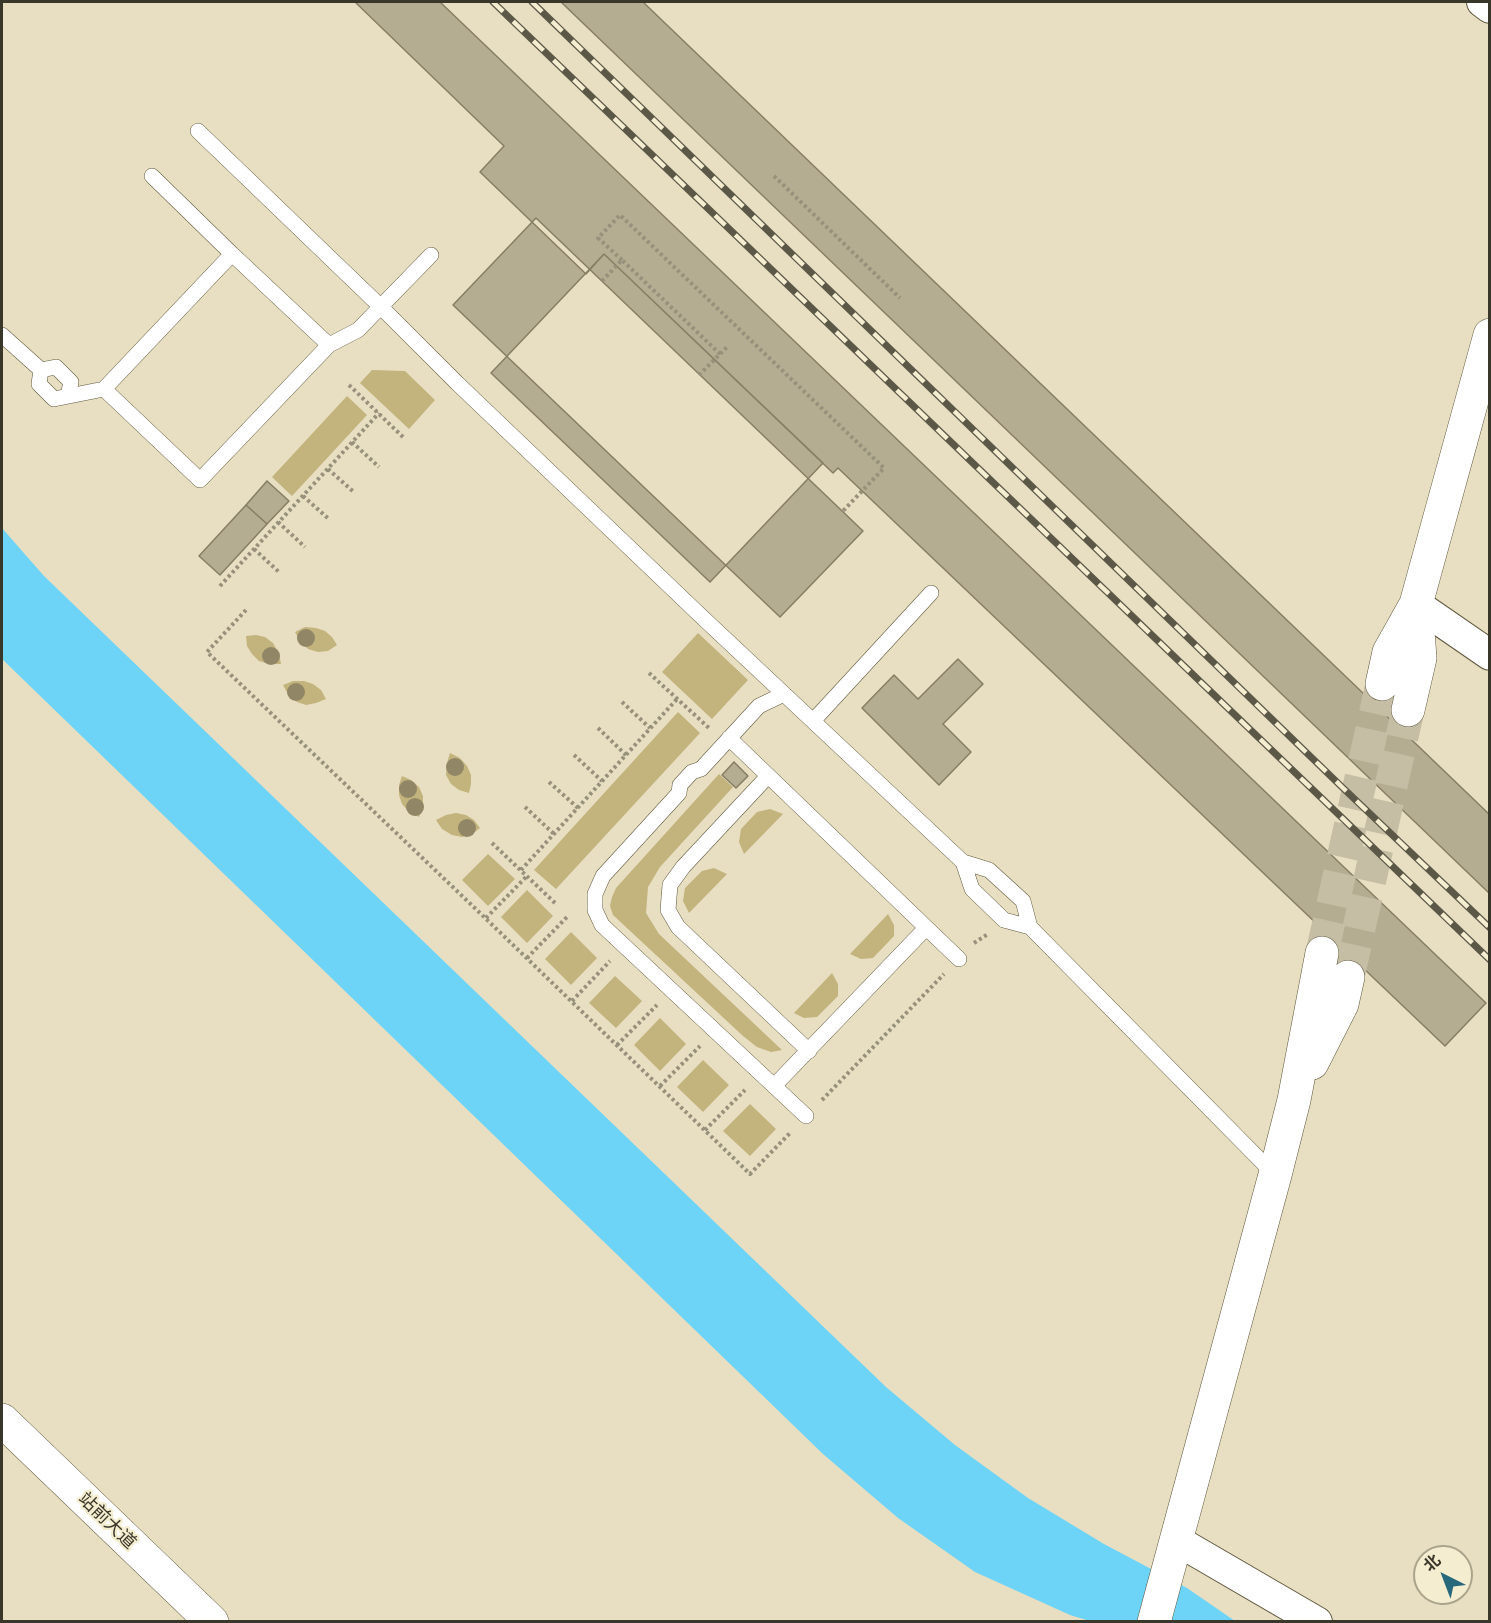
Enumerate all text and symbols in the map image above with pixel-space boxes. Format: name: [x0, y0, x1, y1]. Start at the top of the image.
street label: 站前大道: [74, 1488, 140, 1554]
north arrow: [1413, 1545, 1473, 1605]
text: 北: [1420, 1550, 1444, 1575]

